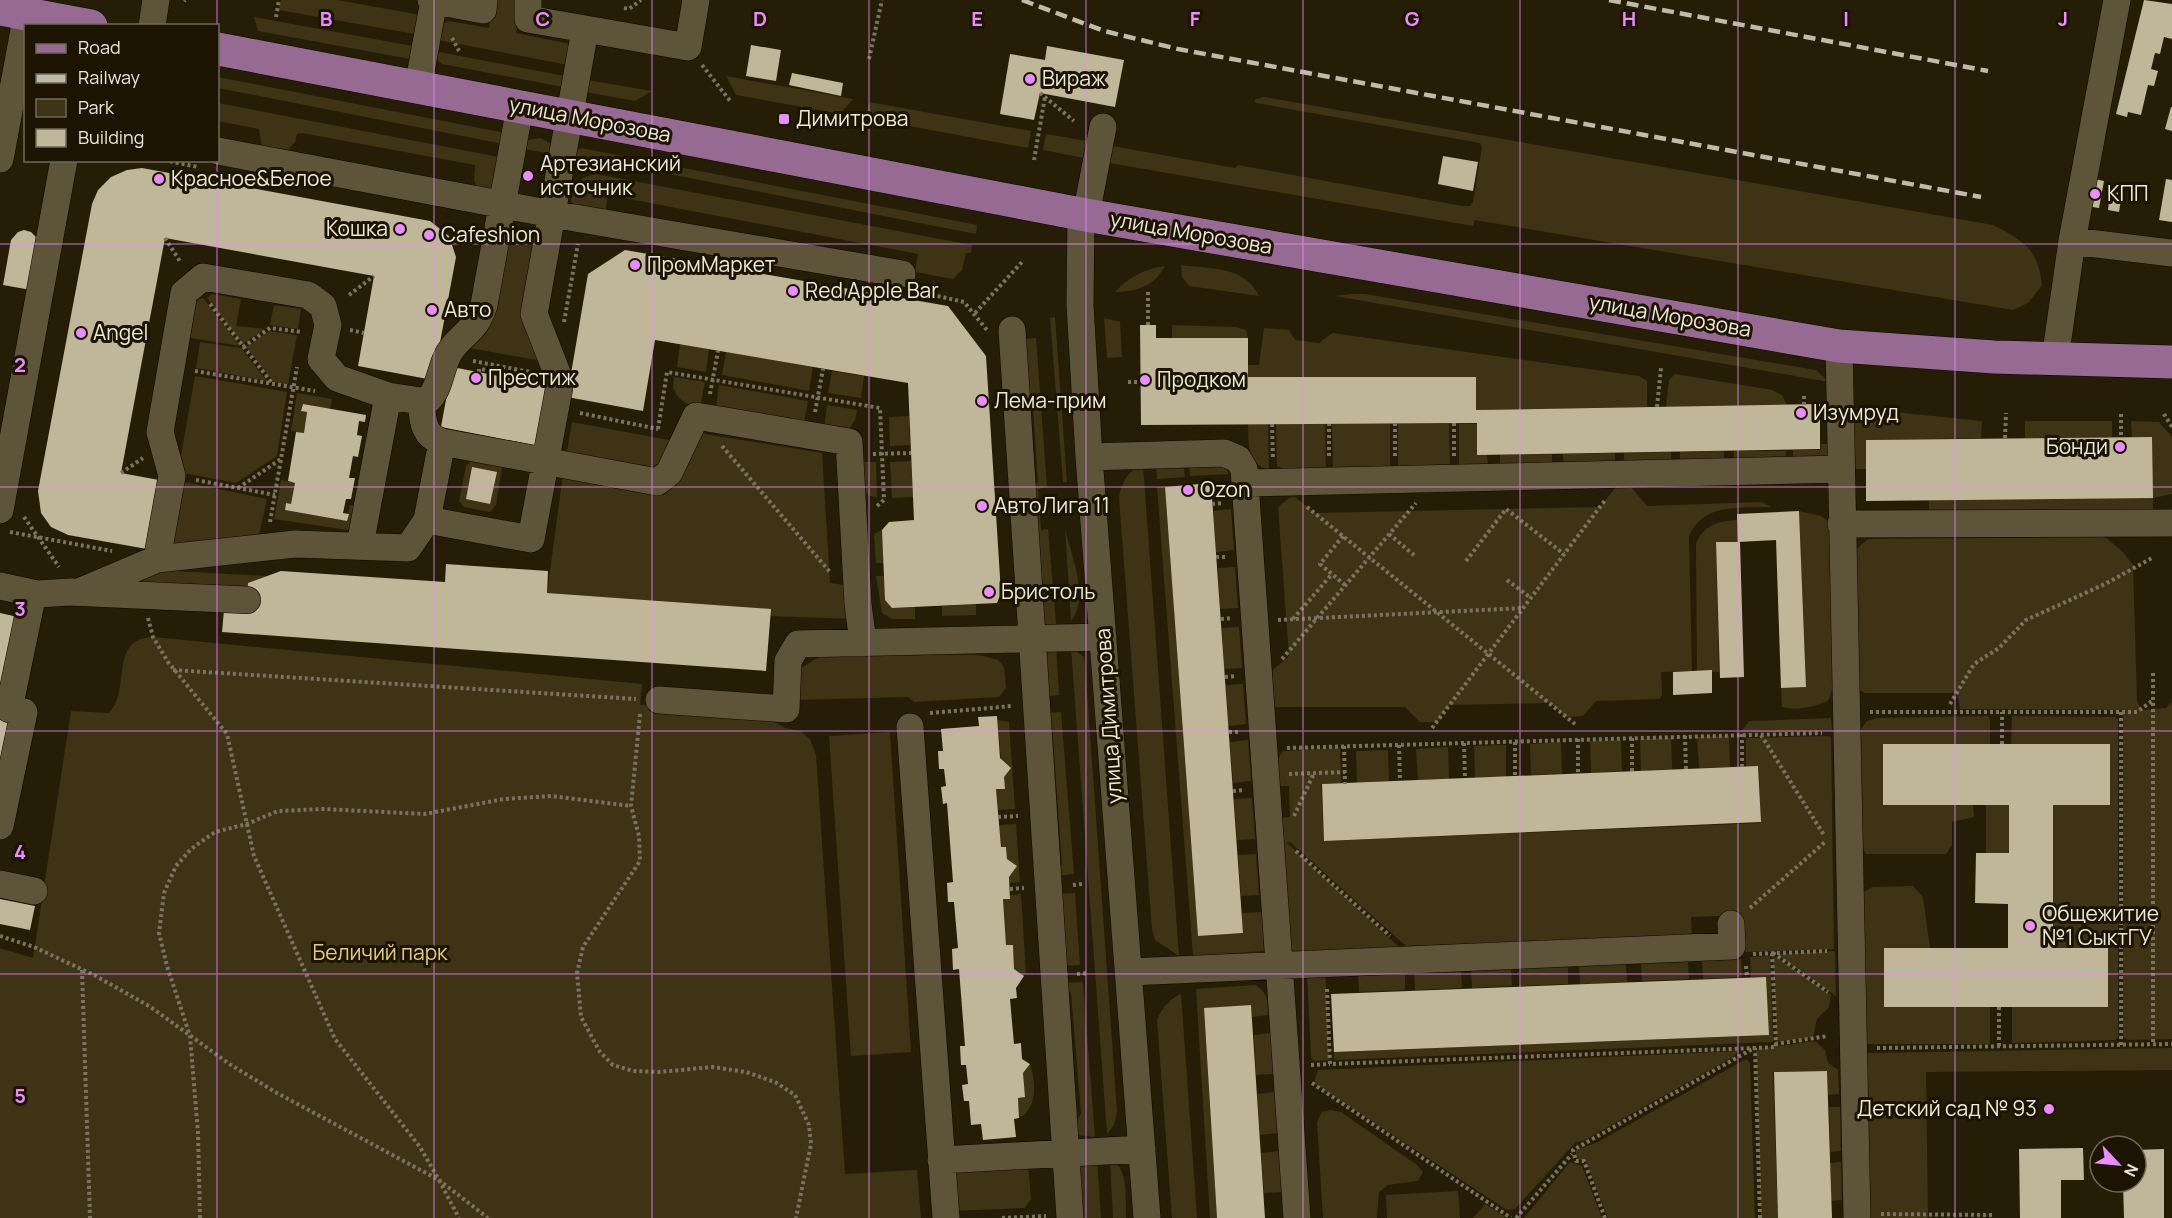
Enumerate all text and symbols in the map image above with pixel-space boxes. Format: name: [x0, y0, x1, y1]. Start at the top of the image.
text: B: [320, 5, 333, 32]
text: C: [536, 5, 550, 32]
text: D: [753, 5, 767, 32]
text: E: [971, 5, 983, 32]
text: F: [1190, 5, 1201, 32]
text: G: [1405, 5, 1420, 32]
text: H: [1622, 5, 1636, 32]
text: I: [1843, 5, 1849, 32]
text: J: [2058, 5, 2068, 32]
legend: [24, 24, 219, 162]
text: Road: [78, 35, 121, 59]
place label: Вираж: [1042, 64, 1106, 92]
text: Railway: [78, 65, 140, 89]
marker: Вираж: [1023, 72, 1037, 86]
street label: улица Морозова: [507, 90, 673, 148]
text: Park: [78, 95, 115, 119]
place label: Димитрова: [796, 104, 908, 132]
marker: Димитрова: [777, 112, 791, 126]
text: Building: [78, 125, 144, 149]
place label: Артезианский источник: [540, 149, 681, 201]
place label: Красное&Белое: [171, 164, 332, 192]
marker: Артезианский источник: [521, 169, 535, 183]
marker: Красное&Белое: [152, 172, 166, 186]
place label: КПП: [2107, 179, 2149, 207]
marker: КПП: [2088, 187, 2102, 201]
street label: улица Морозова: [1108, 204, 1274, 260]
place label: Кошка: [326, 214, 388, 242]
place label: Cafeshion: [441, 220, 540, 248]
marker: Кошка: [393, 222, 407, 236]
marker: Cafeshion: [422, 228, 436, 242]
place label: ПромМаркет: [647, 250, 776, 278]
marker: ПромМаркет: [628, 258, 642, 272]
place label: Red Apple Bar: [805, 276, 939, 304]
marker: Red Apple Bar: [786, 284, 800, 298]
street label: улица Морозова: [1587, 287, 1753, 343]
place label: Авто: [444, 295, 491, 323]
marker: Авто: [425, 303, 439, 317]
place label: Angel: [93, 318, 148, 346]
marker: Angel: [74, 326, 88, 340]
text: 2: [14, 351, 26, 378]
place label: Престиж: [488, 363, 576, 391]
place label: Продком: [1157, 365, 1246, 393]
marker: Престиж: [469, 371, 483, 385]
marker: Продком: [1138, 373, 1152, 387]
place label: Лема-прим: [994, 386, 1107, 414]
marker: Лема-прим: [975, 394, 989, 408]
place label: Изумруд: [1813, 398, 1899, 426]
marker: Изумруд: [1794, 406, 1808, 420]
place label: Бонди: [2046, 432, 2108, 460]
marker: Бонди: [2113, 440, 2127, 454]
place label: Ozon: [1200, 475, 1250, 503]
marker: Ozon: [1181, 483, 1195, 497]
place label: АвтоЛига 11: [994, 491, 1110, 519]
marker: АвтоЛига 11: [975, 499, 989, 513]
place label: Бристоль: [1001, 577, 1096, 605]
marker: Бристоль: [982, 585, 996, 599]
text: 3: [14, 595, 26, 622]
street label: улица Димитрова: [1088, 627, 1128, 805]
text: 4: [14, 838, 26, 865]
place label: Общежитие №1 СыктГУ: [2042, 899, 2159, 951]
marker: Общежитие №1 СыктГУ: [2023, 919, 2037, 933]
park label: Беличий парк: [313, 938, 448, 966]
text: 5: [14, 1082, 26, 1109]
place label: Детский сад № 93: [1857, 1094, 2037, 1122]
marker: Детский сад № 93: [2042, 1102, 2056, 1116]
north arrow: [2088, 1134, 2148, 1194]
text: N: [2119, 1161, 2144, 1181]

